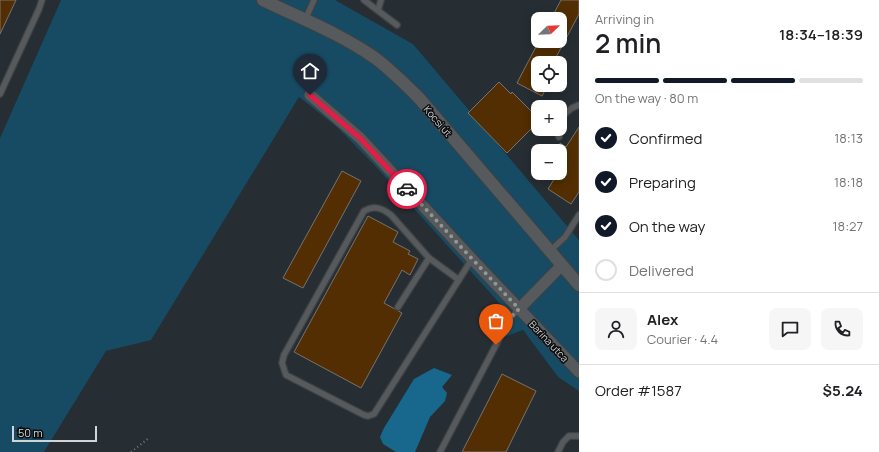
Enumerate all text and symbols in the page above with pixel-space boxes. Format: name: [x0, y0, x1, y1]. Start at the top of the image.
text: Arriving in: [595, 10, 654, 28]
north arrow: [531, 12, 567, 48]
map controls: [531, 12, 567, 180]
text: 18:34–18:39: [779, 24, 863, 45]
text: 2 min: [595, 25, 661, 61]
pin: [293, 54, 327, 95]
button: locate: [531, 56, 567, 92]
icon: home: [299, 60, 321, 82]
text: On the way · 80 m: [595, 89, 698, 107]
button: +: [531, 100, 567, 136]
street label: Kocsi út: [421, 103, 455, 139]
icon: check: [595, 127, 617, 149]
text: Confirmed: [629, 128, 702, 149]
text: 18:13: [834, 129, 863, 147]
button: −: [531, 144, 567, 180]
courier: [387, 169, 427, 209]
icon: check: [595, 171, 617, 193]
text: Preparing: [629, 172, 696, 193]
text: 18:18: [834, 173, 863, 191]
icon: car: [396, 178, 418, 200]
icon: check: [595, 215, 617, 237]
text: On the way: [629, 216, 705, 237]
text: 18:27: [833, 217, 863, 235]
text: Delivered: [629, 260, 694, 281]
pin: [479, 304, 513, 345]
button: person: [595, 308, 637, 350]
button: chat: [769, 308, 811, 350]
button: phone: [821, 308, 863, 350]
text: Alex: [647, 309, 678, 330]
icon: bag: [485, 310, 507, 332]
street label: Barina utca: [526, 317, 572, 365]
text: Courier · 4.4: [647, 330, 718, 348]
text: Order #1587: [595, 380, 682, 401]
text: $5.24: [822, 380, 863, 401]
scale bar: [12, 424, 97, 443]
text: 50 m: [18, 425, 43, 440]

